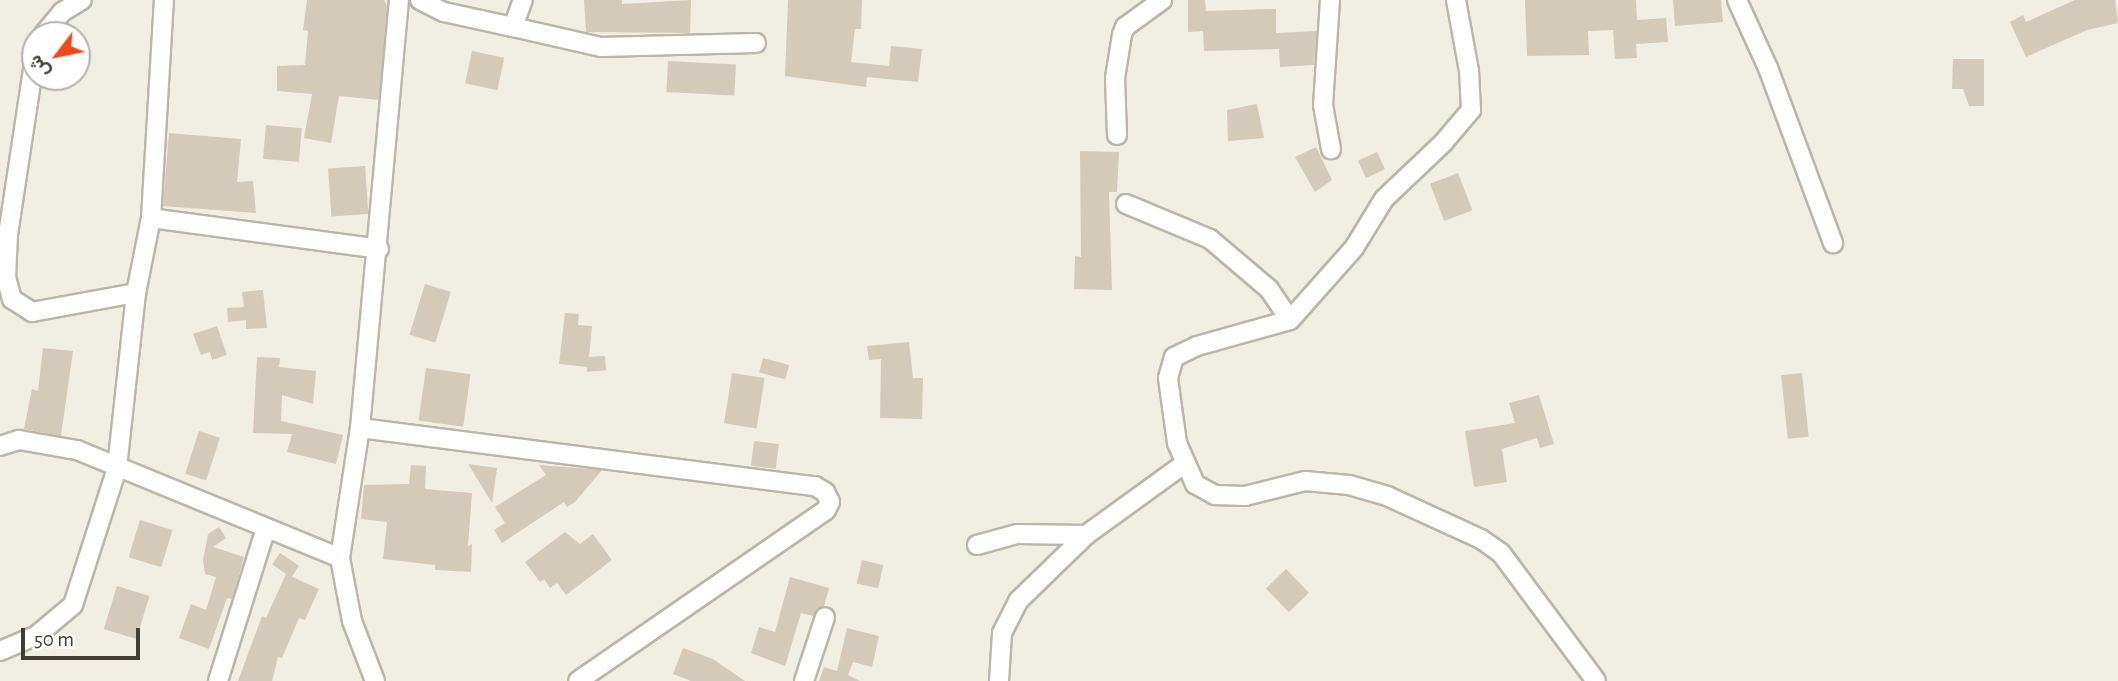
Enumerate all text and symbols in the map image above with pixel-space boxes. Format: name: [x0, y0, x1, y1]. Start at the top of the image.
north arrow: [21, 21, 91, 91]
text: ش: [25, 52, 54, 81]
scale bar: [24, 614, 144, 658]
text: 50 m: [34, 629, 74, 650]

